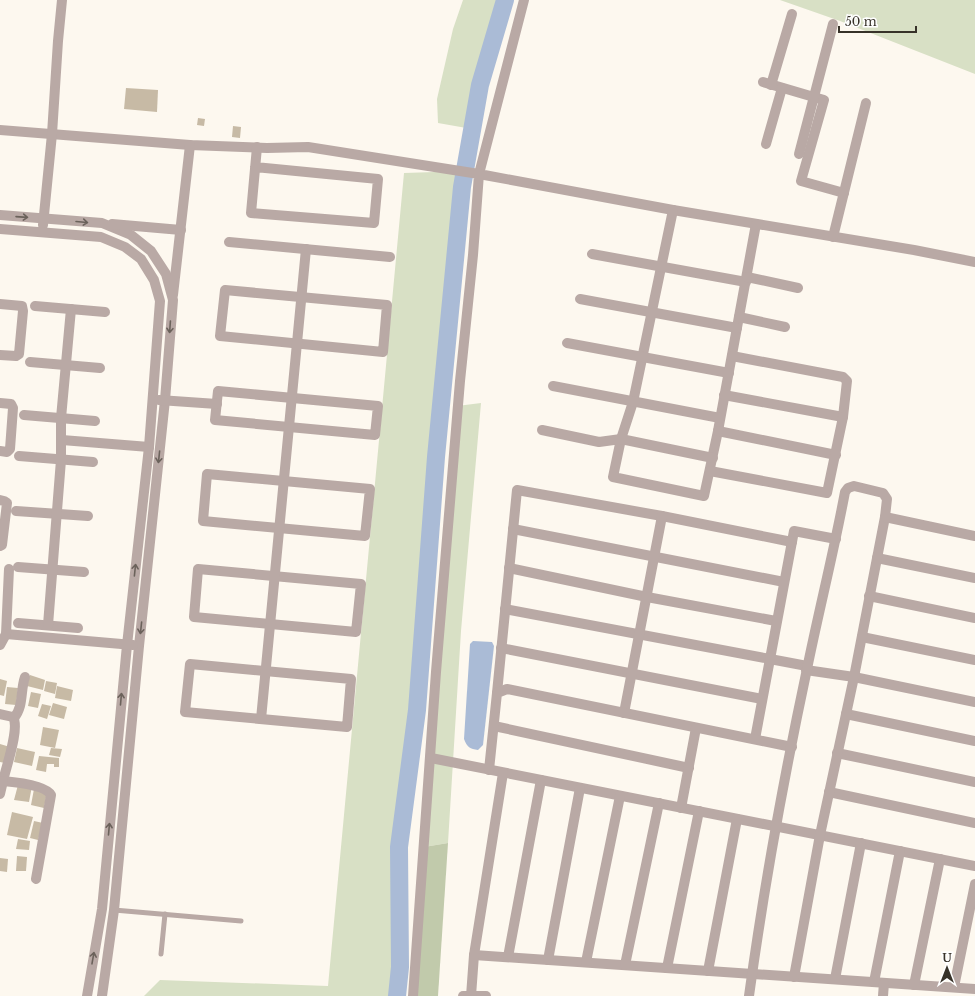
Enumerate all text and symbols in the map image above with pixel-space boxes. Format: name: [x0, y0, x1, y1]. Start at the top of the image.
scale bar: [839, 8, 916, 34]
text: 50 m: [845, 14, 877, 29]
one-way arrow: [15, 213, 28, 220]
one-way arrow: [75, 218, 88, 225]
one-way arrow: [167, 320, 174, 333]
one-way arrow: [155, 450, 163, 463]
one-way arrow: [131, 564, 139, 577]
one-way arrow: [137, 621, 145, 634]
one-way arrow: [118, 693, 125, 706]
one-way arrow: [106, 823, 113, 836]
north arrow: [927, 948, 967, 988]
one-way arrow: [90, 951, 98, 964]
text: U: [942, 951, 952, 965]

